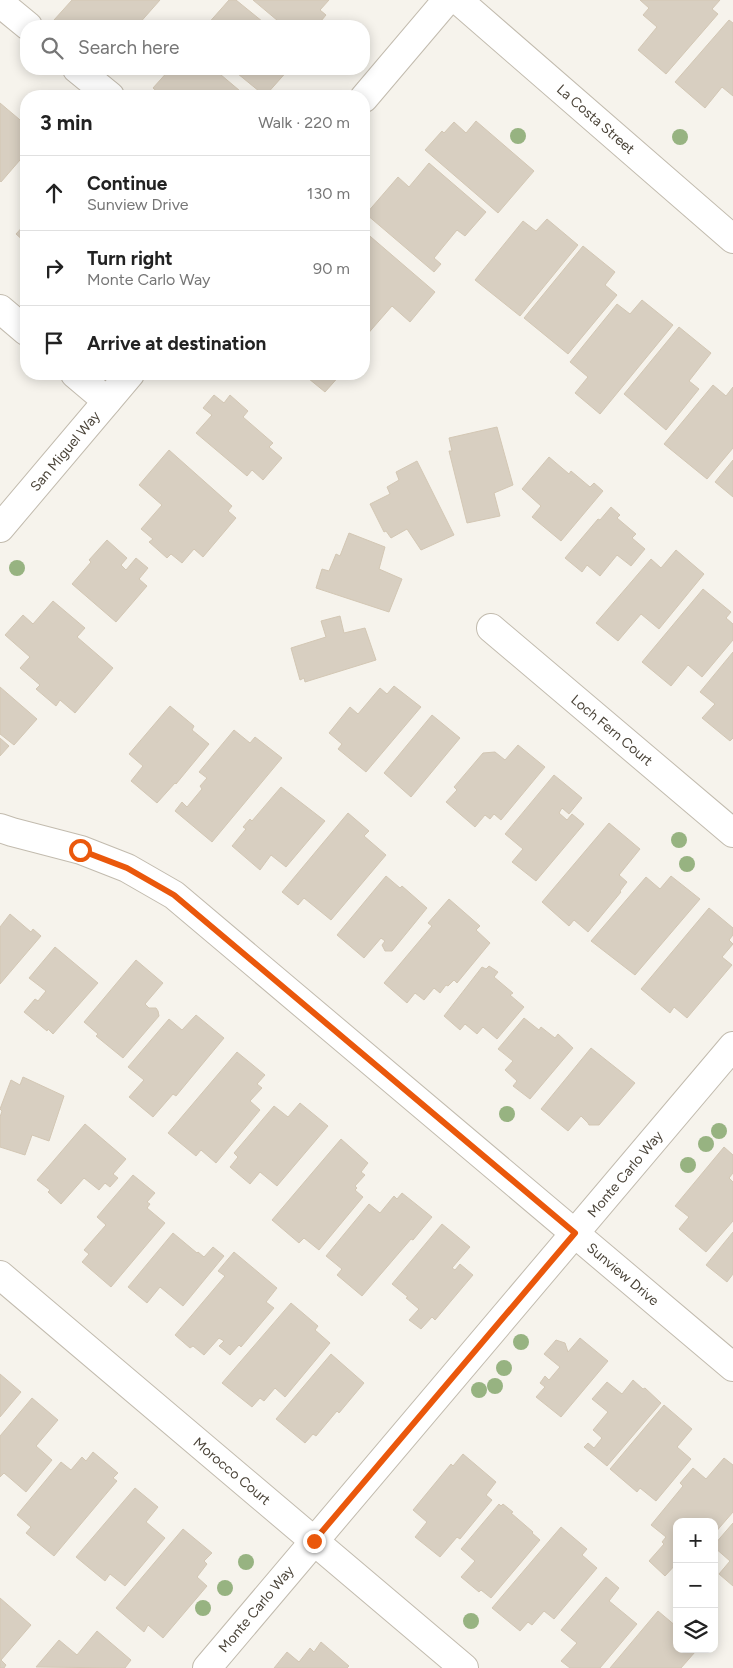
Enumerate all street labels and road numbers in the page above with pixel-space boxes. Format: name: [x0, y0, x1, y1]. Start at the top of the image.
street label: La Costa Street: [553, 81, 638, 158]
street label: San Miguel Way: [27, 407, 104, 495]
street label: Loch Fern Court: [567, 691, 656, 770]
street label: Monte Carlo Way: [584, 1127, 667, 1221]
street label: Sunview Drive: [583, 1239, 662, 1310]
street label: Morocco Court: [190, 1434, 274, 1509]
street label: Monte Carlo Way: [215, 1562, 298, 1656]

